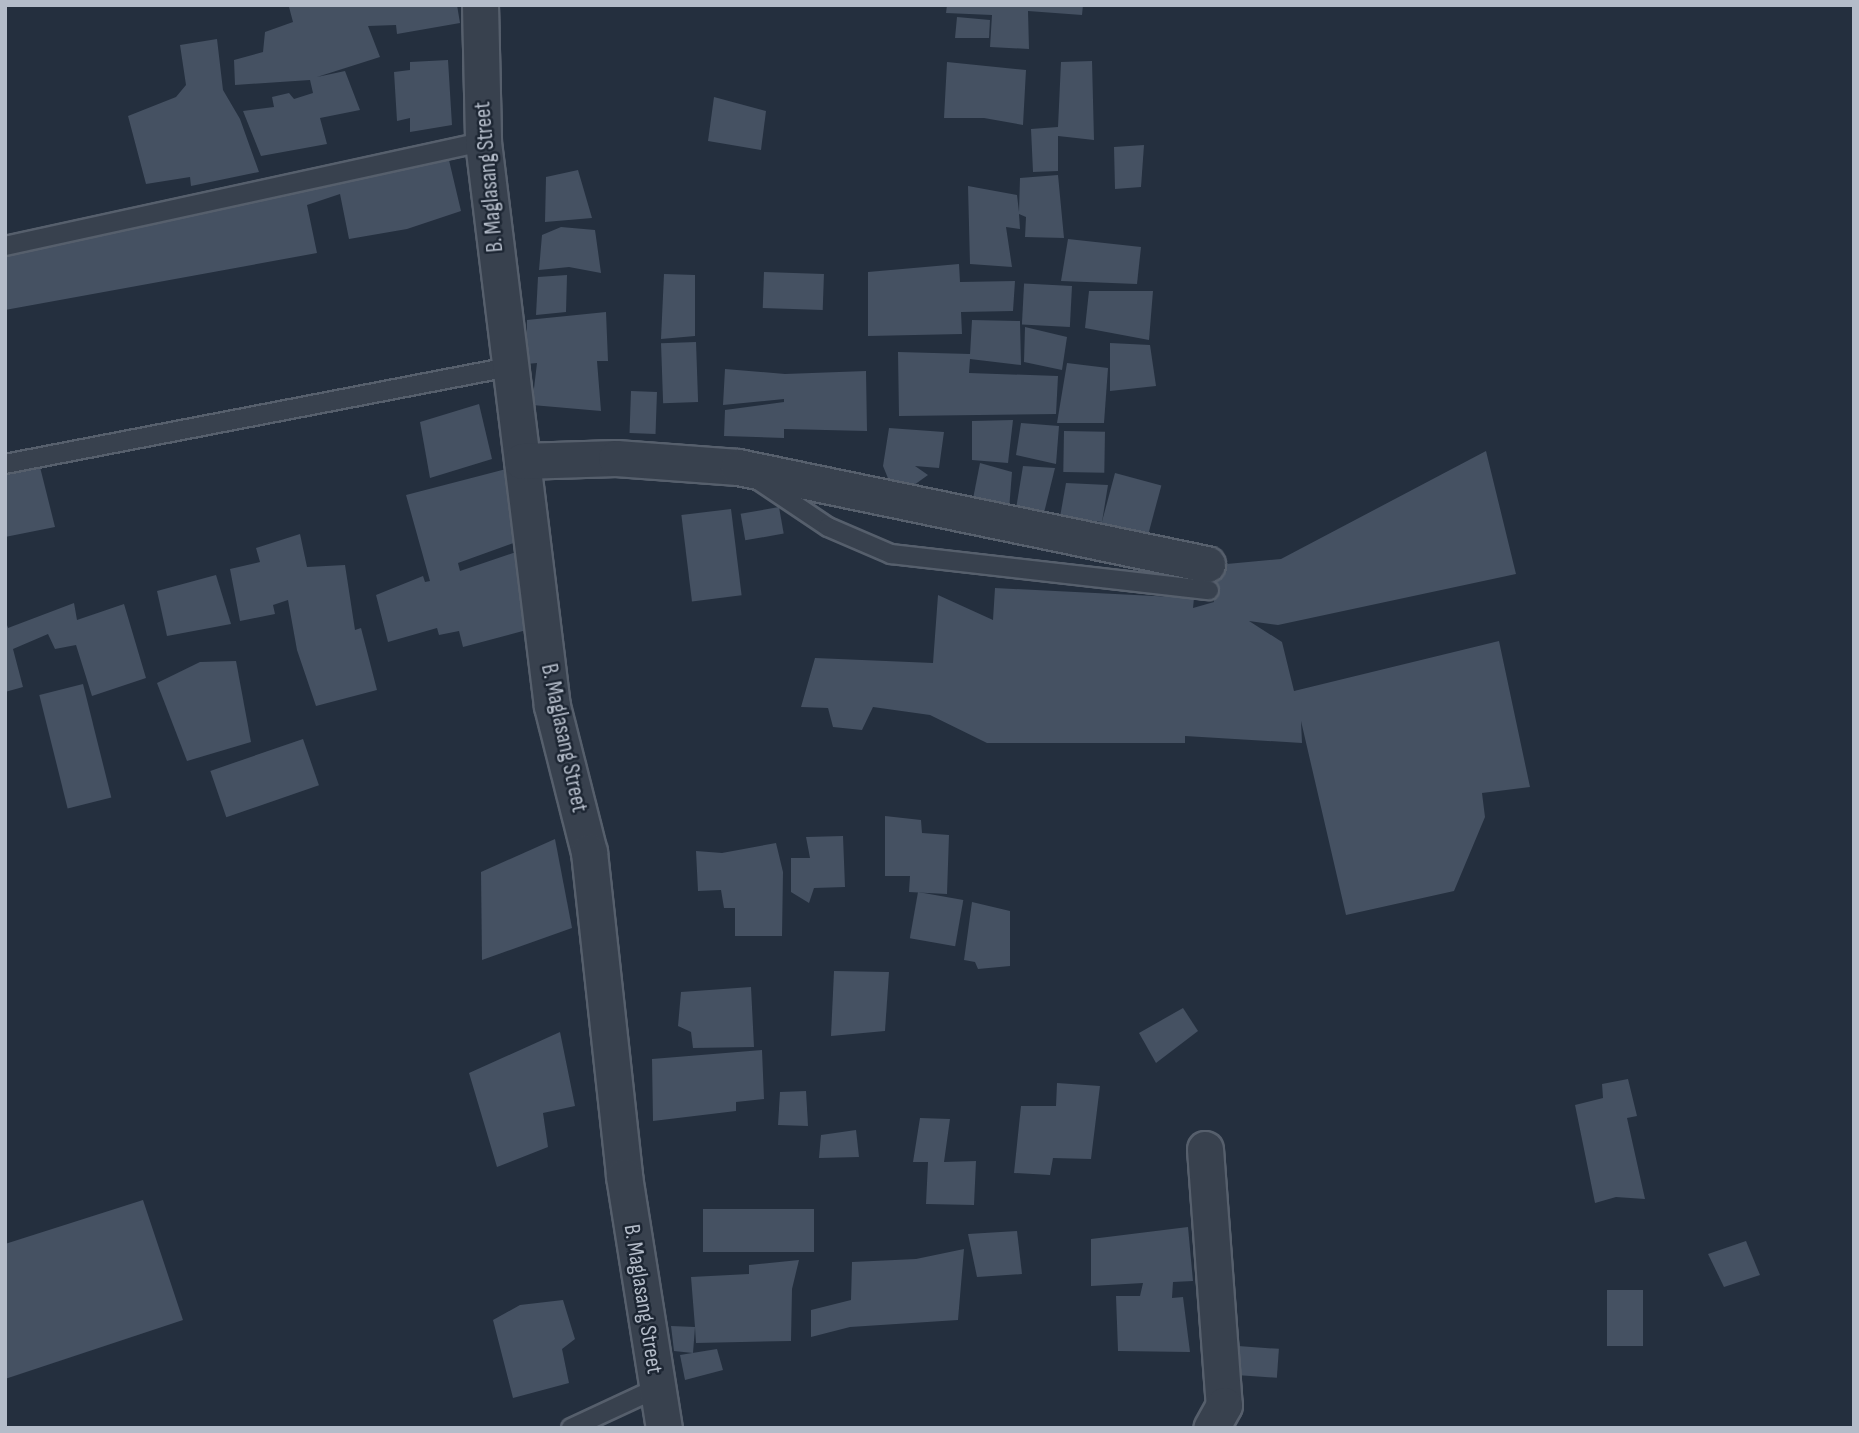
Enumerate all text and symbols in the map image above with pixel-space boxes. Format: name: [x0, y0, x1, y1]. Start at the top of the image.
street label: B. Maglasang Street: [469, 101, 509, 253]
street label: B. Maglasang Street: [535, 661, 593, 815]
street label: B. Maglasang Street: [618, 1222, 668, 1376]

